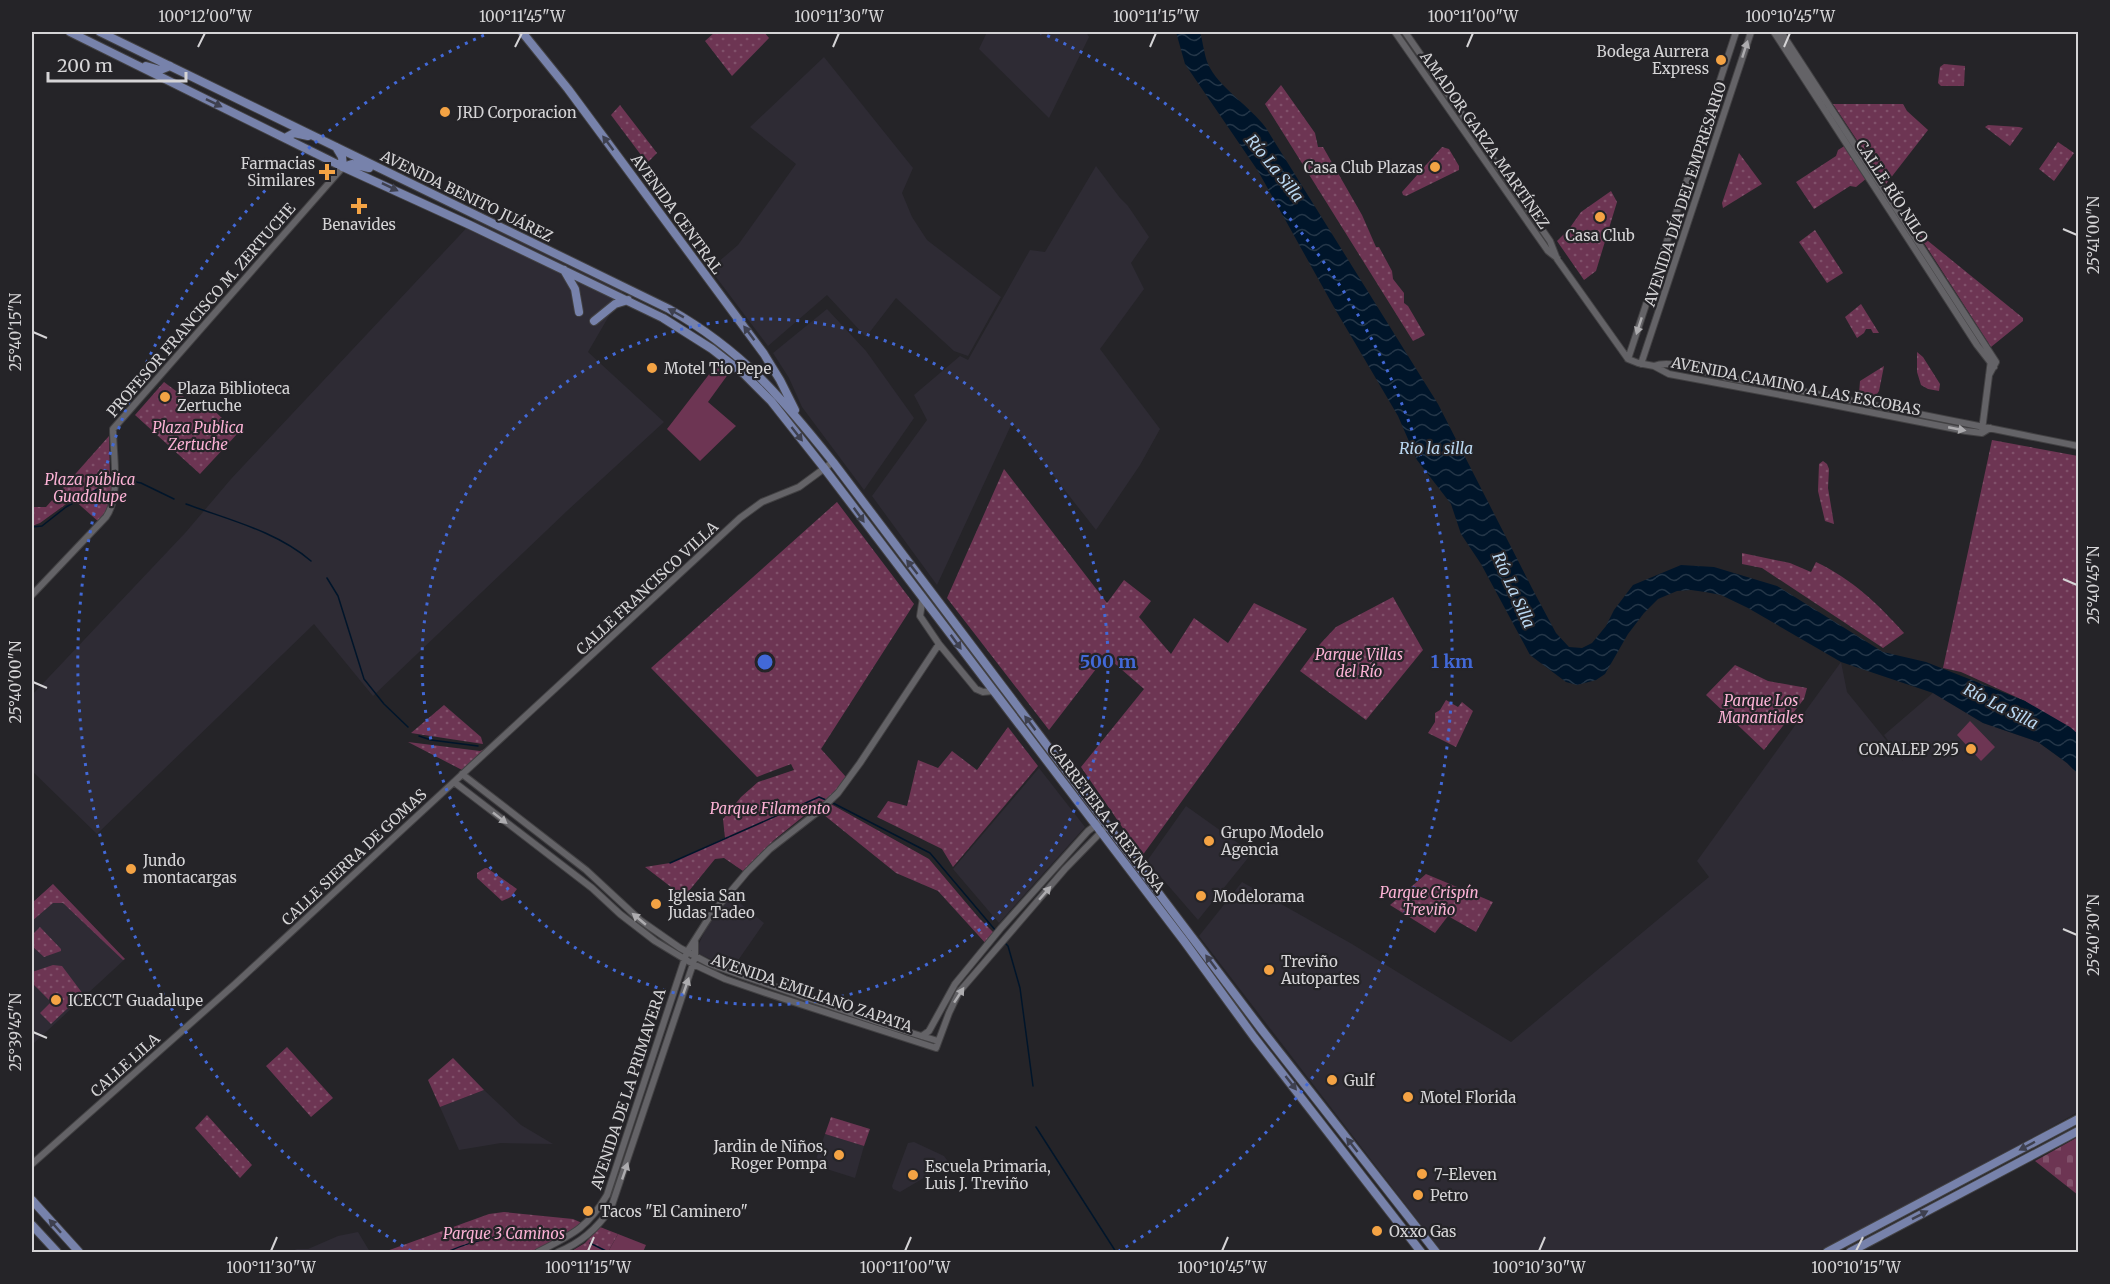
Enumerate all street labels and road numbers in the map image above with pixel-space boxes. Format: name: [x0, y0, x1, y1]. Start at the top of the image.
street label: AMADOR GARZA MARTÍNEZ: [1416, 46, 1555, 233]
street label: AVENIDA DÍA DEL EMPRESARIO: [1638, 79, 1730, 310]
street label: CALLE RÍO NILO: [1852, 135, 1933, 246]
street label: AVENIDA BENITO JUÁREZ: [377, 145, 557, 246]
street label: AVENIDA CENTRAL: [626, 149, 727, 278]
street label: PROFESOR FRANCISCO M. ZERTUCHE: [103, 199, 300, 421]
street label: AVENIDA CAMINO A LAS ESCOBAS: [1669, 352, 1922, 420]
street label: CALLE FRANCISCO VILLA: [572, 517, 722, 659]
street label: CARRETERA A REYNOSA: [1045, 740, 1169, 896]
street label: CALLE SIERRA DE GOMAS: [277, 785, 431, 929]
street label: AVENIDA EMILIANO ZAPATA: [708, 949, 916, 1037]
street label: AVENIDA DE LA PRIMAVERA: [586, 986, 670, 1193]
street label: CALLE LILA: [86, 1029, 164, 1101]

